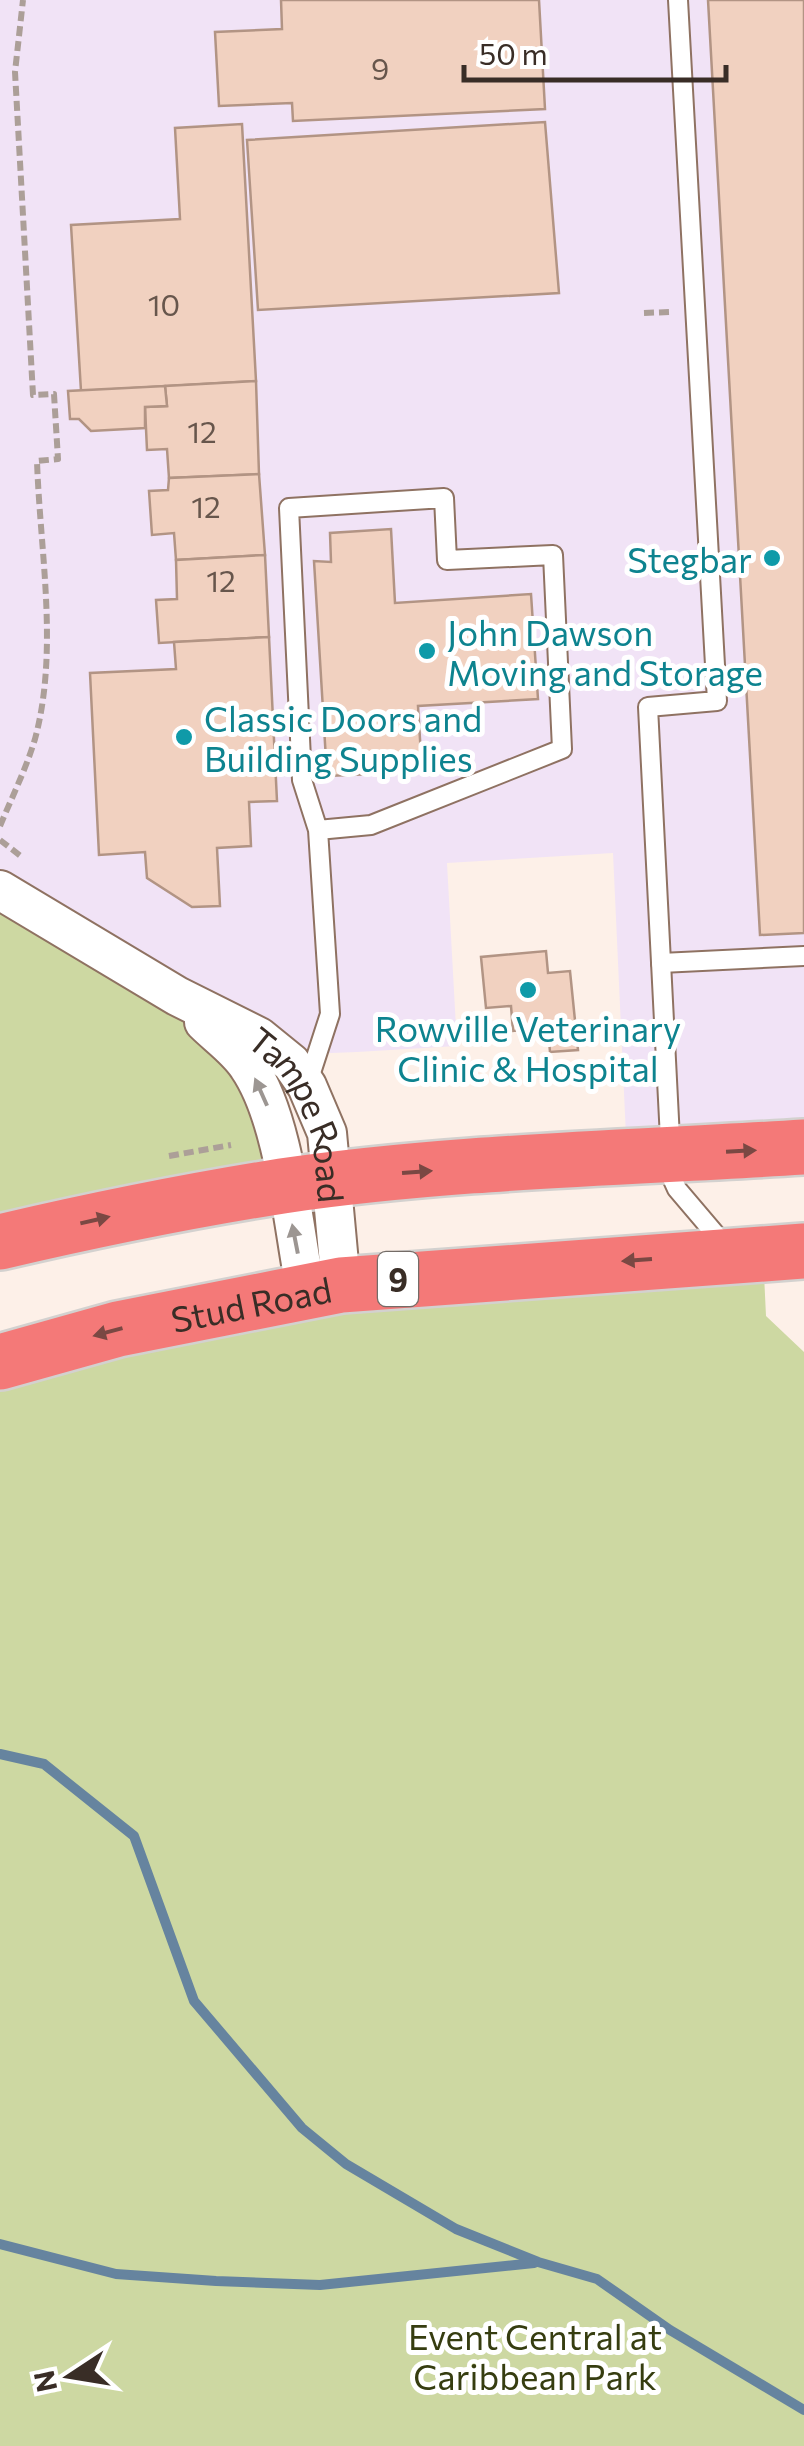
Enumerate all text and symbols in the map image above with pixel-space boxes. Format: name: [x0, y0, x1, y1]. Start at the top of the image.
scale bar: [464, 20, 726, 82]
text: 50 m: [479, 34, 548, 71]
house number: 9: [371, 49, 389, 86]
house number: 10: [148, 285, 180, 322]
house number: 12: [187, 412, 217, 449]
house number: 12: [191, 487, 221, 524]
place label: Stegbar: [627, 537, 752, 580]
marker: Stegbar: [761, 547, 783, 569]
house number: 12: [206, 561, 236, 598]
place label: John Dawson Moving and Storage: [447, 610, 763, 693]
marker: John Dawson Moving and Storage: [416, 640, 438, 662]
place label: Classic Doors and Building Supplies: [204, 696, 482, 779]
marker: Classic Doors and Building Supplies: [173, 726, 195, 748]
marker: Rowville Veterinary Clinic & Hospital: [517, 979, 539, 1001]
place label: Rowville Veterinary Clinic & Hospital: [375, 1006, 681, 1089]
street label: Tampe Road: [241, 1017, 355, 1204]
one-way arrow: [253, 1077, 269, 1107]
one-way arrow: [726, 1143, 758, 1159]
one-way arrow: [401, 1163, 433, 1179]
one-way arrow: [80, 1212, 111, 1227]
one-way arrow: [287, 1223, 303, 1254]
road number: 9: [378, 1252, 418, 1306]
one-way arrow: [620, 1252, 652, 1268]
street label: Stud Road: [167, 1266, 335, 1340]
one-way arrow: [92, 1324, 123, 1340]
park label: Event Central at Caribbean Park: [408, 2314, 662, 2397]
north arrow: [20, 2326, 120, 2426]
text: N: [26, 2368, 63, 2395]

